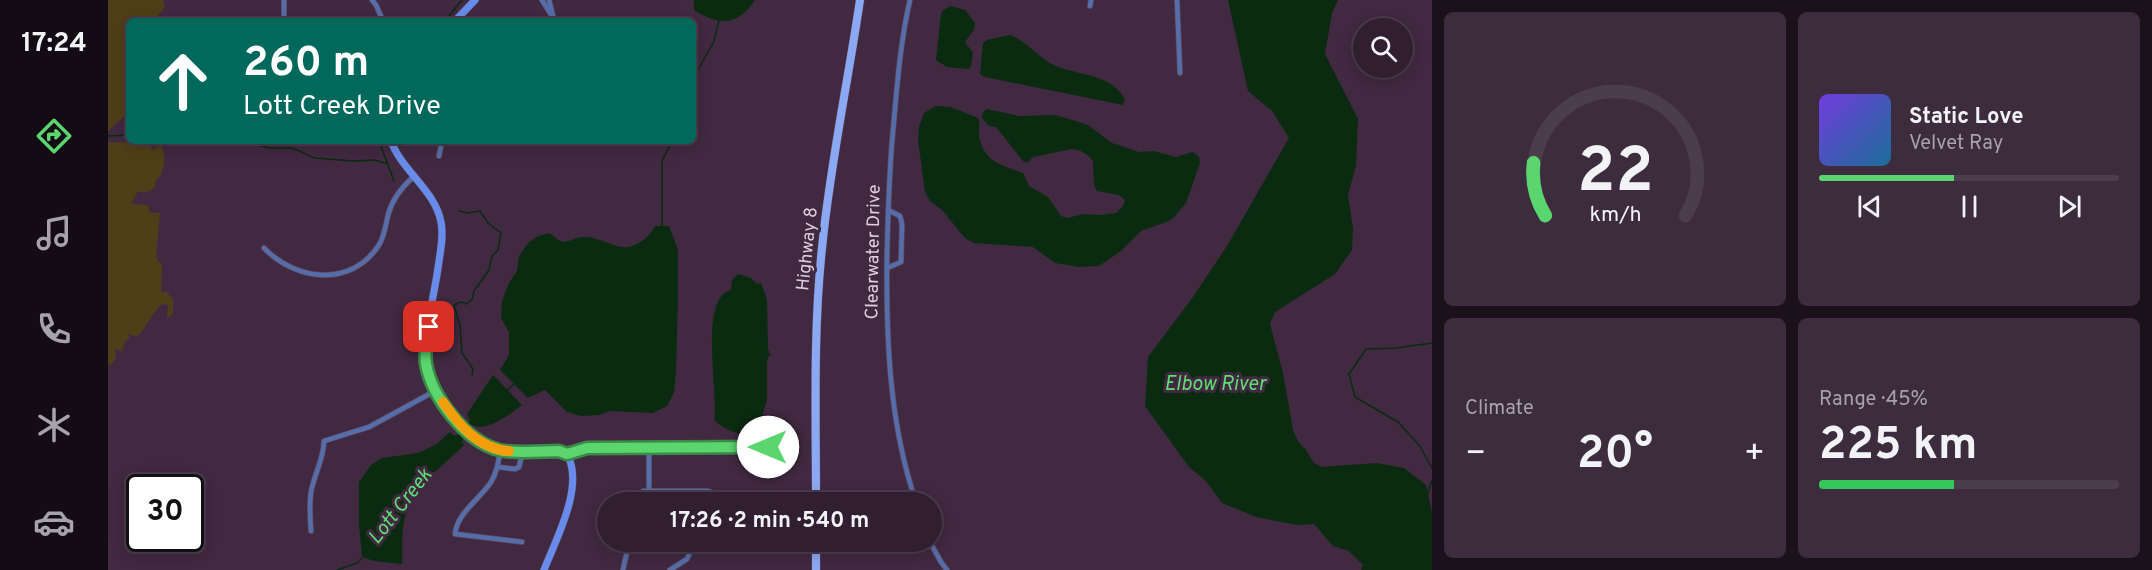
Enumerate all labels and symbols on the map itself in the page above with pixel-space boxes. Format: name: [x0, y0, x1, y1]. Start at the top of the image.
street label: Clearwater Drive: [861, 184, 887, 320]
street label: Highway 8: [792, 206, 824, 292]
pin: [403, 301, 454, 352]
water label: Elbow River: [1164, 372, 1267, 398]
position arrow: [736, 415, 800, 479]
water label: Lott Creek: [363, 463, 439, 550]
speed limit sign: 30: [126, 474, 204, 552]

